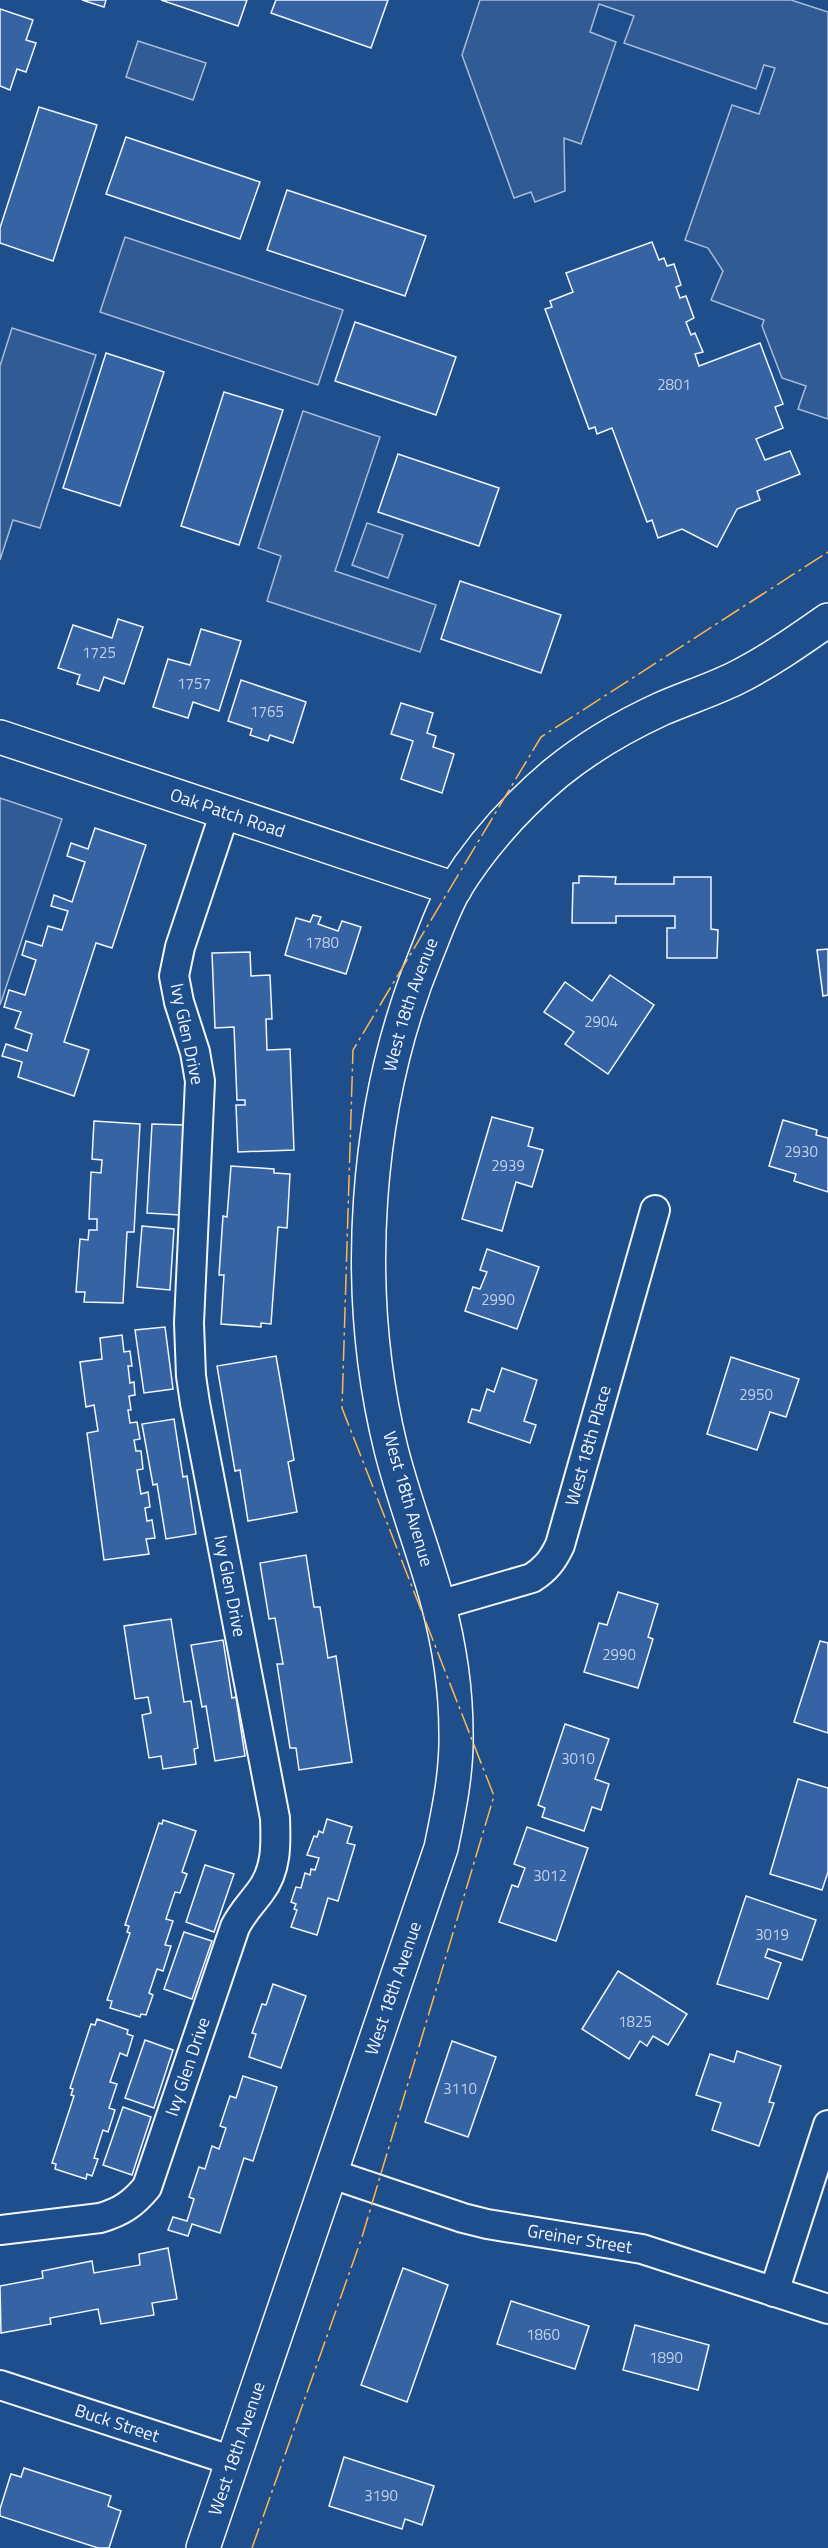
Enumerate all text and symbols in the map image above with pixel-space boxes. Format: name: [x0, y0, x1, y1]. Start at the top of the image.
house number: 2801: [657, 373, 691, 396]
house number: 1725: [82, 641, 116, 664]
house number: 1757: [177, 672, 211, 695]
house number: 1765: [250, 700, 284, 723]
street label: Oak Patch Road: [167, 781, 289, 844]
house number: 1780: [305, 931, 339, 954]
street label: West 18th Avenue: [376, 934, 445, 1074]
street label: Ivy Glen Drive: [164, 981, 211, 1087]
house number: 2904: [584, 1010, 618, 1033]
house number: 2930: [784, 1140, 818, 1163]
house number: 2939: [491, 1154, 525, 1177]
house number: 2990: [481, 1288, 515, 1311]
street label: West 18th Place: [558, 1382, 618, 1509]
house number: 2950: [739, 1383, 773, 1406]
street label: West 18th Avenue: [376, 1428, 441, 1570]
street label: Ivy Glen Drive: [207, 1533, 254, 1639]
house number: 2990: [602, 1643, 636, 1666]
house number: 3010: [561, 1747, 595, 1770]
house number: 3012: [533, 1864, 567, 1887]
street label: West 18th Avenue: [357, 1918, 428, 2059]
house number: 3019: [755, 1923, 789, 1946]
house number: 1825: [618, 2010, 652, 2033]
street label: Ivy Glen Drive: [158, 2013, 217, 2120]
house number: 3110: [443, 2077, 477, 2100]
street label: Greiner Street: [525, 2217, 635, 2260]
house number: 1860: [526, 2323, 560, 2346]
house number: 1890: [649, 2346, 683, 2369]
street label: West 18th Avenue: [201, 2378, 272, 2519]
street label: Buck Street: [71, 2396, 164, 2449]
house number: 3190: [364, 2484, 398, 2507]

